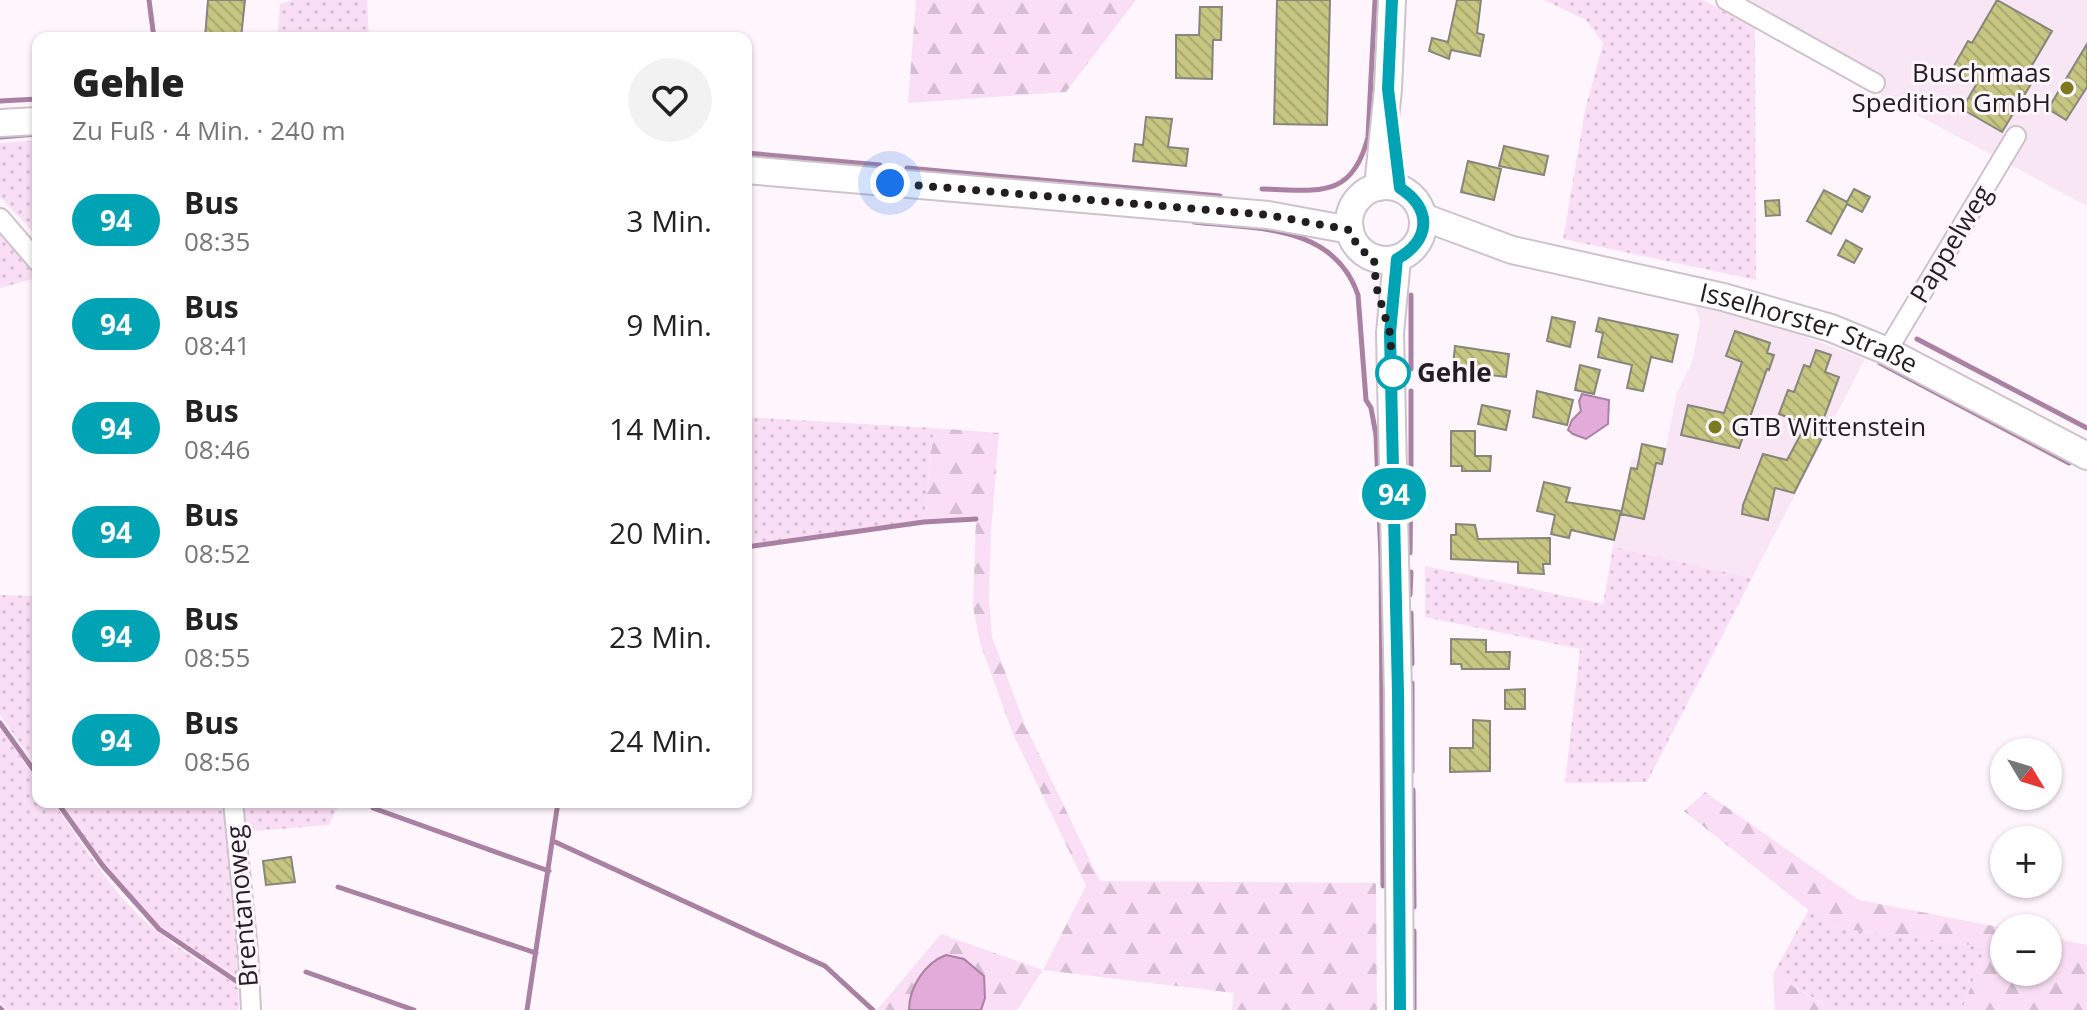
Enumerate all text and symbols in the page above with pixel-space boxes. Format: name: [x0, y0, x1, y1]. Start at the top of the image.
place label: Buschmaas Spedition GmbH: [1852, 54, 2051, 120]
text: Gehle: [72, 56, 185, 108]
button: heart: [628, 58, 712, 142]
marker: Buschmaas Spedition GmbH: [2058, 79, 2076, 97]
text: Zu Fuß · 4 Min. · 240 m: [72, 112, 346, 148]
your location: [870, 163, 910, 203]
street label: Pappelweg: [1901, 178, 2000, 309]
text: Bus: [184, 182, 239, 223]
text: 3 Min.: [626, 200, 712, 241]
text: 94: [100, 201, 132, 239]
text: 08:35: [184, 223, 250, 259]
street label: Isselhorster Straße: [1696, 273, 1924, 381]
text: Bus: [184, 286, 239, 327]
text: 9 Min.: [626, 304, 712, 345]
text: 94: [100, 305, 132, 343]
text: 08:41: [184, 327, 250, 363]
place label: Gehle: [1417, 354, 1492, 390]
marker: Gehle: [1376, 356, 1410, 390]
text: Bus: [184, 390, 239, 431]
text: 14 Min.: [609, 408, 712, 449]
place label: GTB Wittenstein: [1731, 408, 1926, 444]
text: 94: [100, 409, 132, 447]
marker: GTB Wittenstein: [1706, 418, 1724, 436]
text: 08:46: [184, 431, 250, 467]
line badge: 94: [1358, 468, 1430, 520]
text: 94: [1378, 475, 1410, 513]
text: Bus: [184, 494, 239, 535]
text: 20 Min.: [609, 512, 712, 553]
text: 94: [100, 513, 132, 551]
text: 08:52: [184, 535, 250, 571]
text: Bus: [184, 598, 239, 639]
text: 23 Min.: [609, 616, 712, 657]
text: 94: [100, 617, 132, 655]
text: 08:55: [184, 639, 250, 675]
text: Bus: [184, 702, 239, 743]
text: 24 Min.: [609, 720, 712, 761]
text: 94: [100, 721, 132, 759]
north arrow: [1990, 738, 2062, 810]
map controls: [1990, 738, 2062, 986]
text: 08:56: [184, 743, 250, 779]
street label: Brentanoweg: [216, 824, 266, 988]
button: +: [1990, 826, 2062, 898]
button: −: [1990, 914, 2062, 986]

